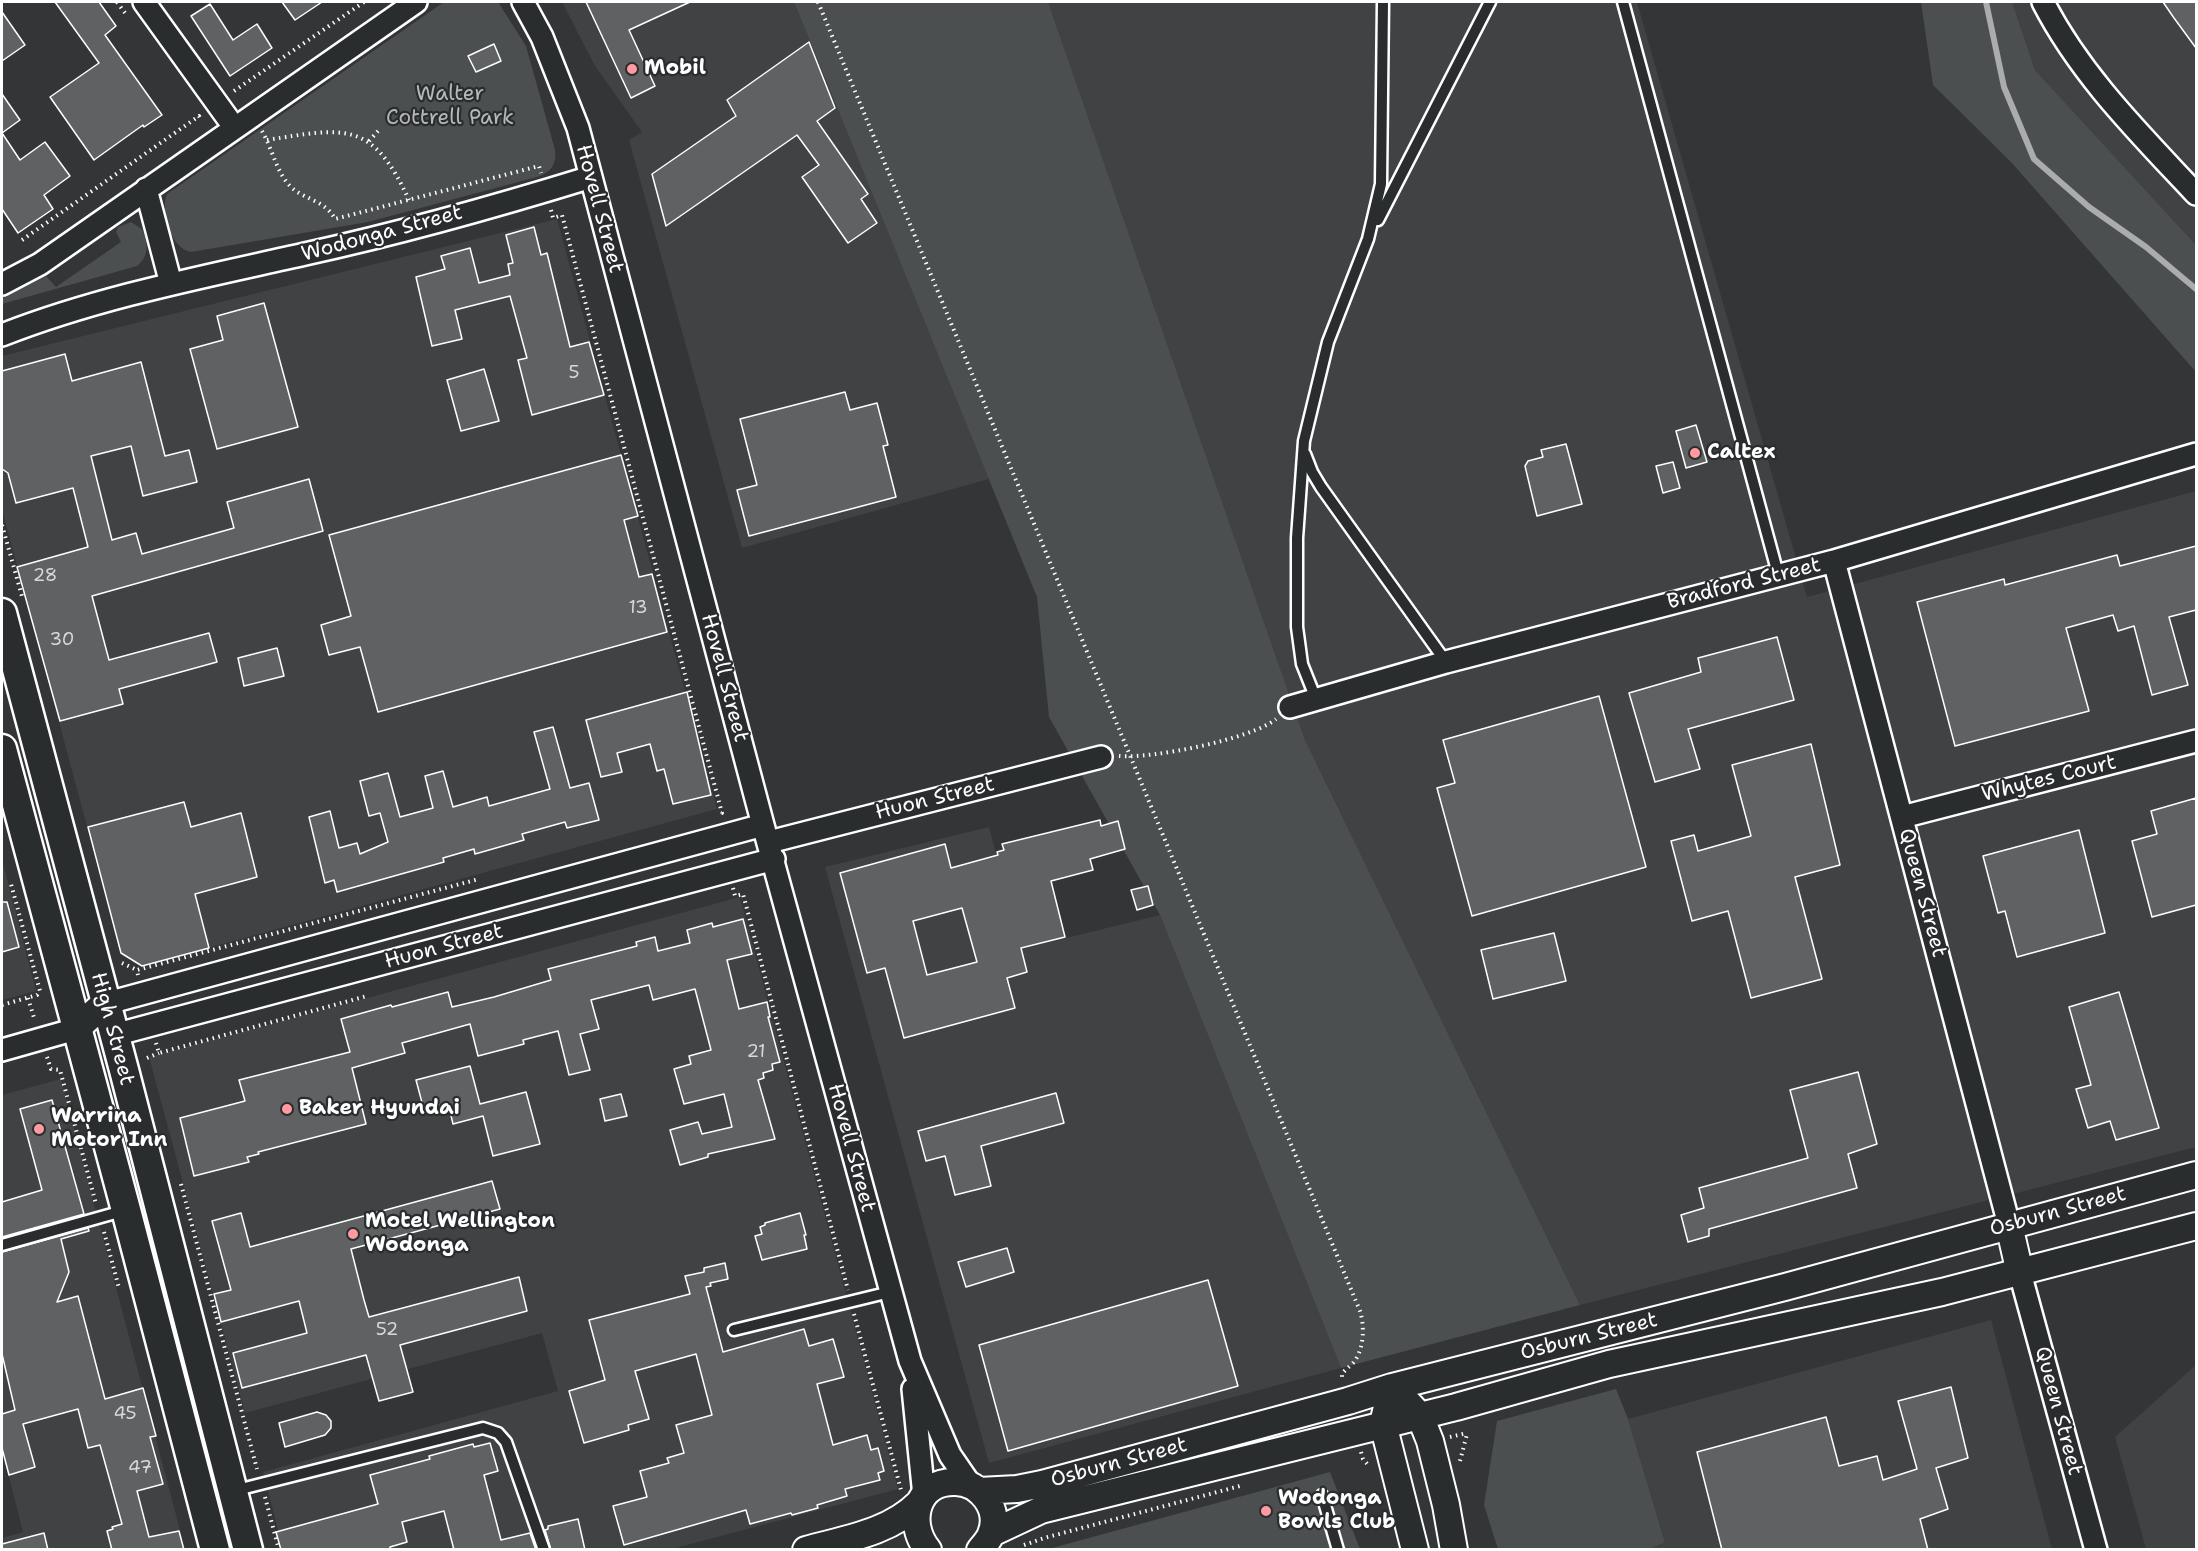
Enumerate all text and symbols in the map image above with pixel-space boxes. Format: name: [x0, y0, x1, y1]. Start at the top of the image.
place label: Mobil: [644, 56, 706, 82]
marker: Mobil: [625, 62, 639, 76]
park label: Walter Cottrell Park: [386, 82, 514, 132]
street label: Hovell Street: [570, 142, 628, 276]
street label: Wodonga Street: [299, 200, 465, 268]
house number: 5: [568, 362, 580, 384]
place label: Caltex: [1707, 440, 1776, 466]
marker: Caltex: [1688, 446, 1702, 460]
street label: Bradford Street: [1665, 553, 1823, 615]
house number: 28: [33, 565, 57, 587]
house number: 13: [628, 597, 648, 619]
street label: Hovell Street: [695, 611, 753, 745]
house number: 30: [50, 629, 74, 651]
street label: Whytes Court: [1979, 750, 2119, 808]
street label: Huon Street: [873, 772, 997, 826]
street label: Queen Street: [1893, 826, 1951, 960]
street label: Huon Street: [382, 919, 506, 975]
street label: High Street: [85, 970, 139, 1088]
house number: 21: [746, 1041, 766, 1063]
street label: Hovell Street: [822, 1081, 880, 1215]
place label: Baker Hyundai: [299, 1096, 460, 1122]
marker: Baker Hyundai: [280, 1102, 294, 1116]
place label: Warrina Motor Inn: [51, 1104, 167, 1154]
marker: Warrina Motor Inn: [32, 1122, 46, 1136]
street label: Osburn Street: [1987, 1182, 2129, 1242]
place label: Motel Wellington Wodonga: [365, 1209, 555, 1259]
marker: Motel Wellington Wodonga: [346, 1227, 360, 1241]
street label: Osburn Street: [1518, 1308, 1660, 1366]
house number: 52: [376, 1319, 398, 1341]
street label: Queen Street: [2029, 1344, 2087, 1478]
house number: 45: [113, 1403, 137, 1425]
street label: Osburn Street: [1048, 1433, 1190, 1493]
house number: 47: [128, 1457, 152, 1479]
place label: Wodonga Bowls Club: [1278, 1486, 1395, 1536]
marker: Wodonga Bowls Club: [1259, 1504, 1273, 1518]

